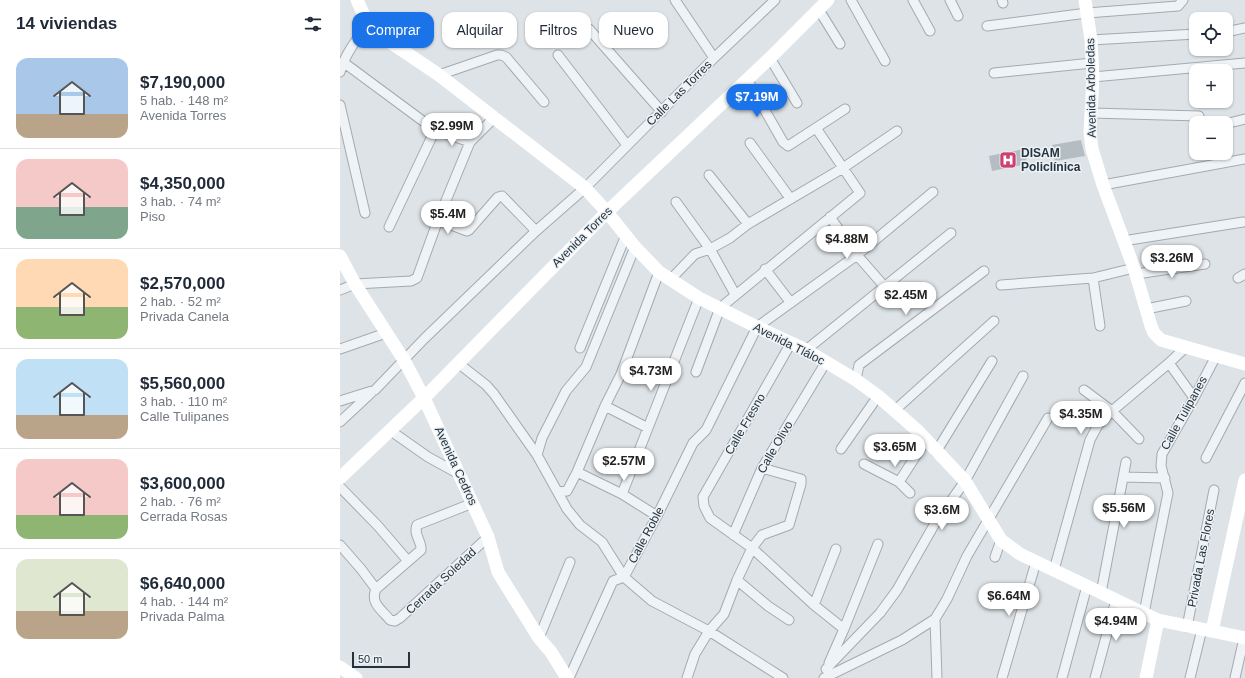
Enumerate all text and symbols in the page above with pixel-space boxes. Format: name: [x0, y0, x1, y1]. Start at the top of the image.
chip: Comprar: [352, 12, 434, 48]
chip: Alquilar: [442, 12, 517, 48]
chip: Filtros: [525, 12, 591, 48]
chip: Nuevo: [599, 12, 668, 48]
map controls: [1189, 12, 1233, 160]
button: locate: [1189, 12, 1233, 56]
icon: filters: [302, 13, 324, 35]
text: 14 viviendas: [16, 14, 117, 33]
street label: Avenida Arboledas: [1083, 38, 1099, 138]
street label: Calle Las Torres: [643, 57, 715, 129]
button: +: [1189, 64, 1233, 108]
text: $7,190,000: [140, 73, 225, 92]
icon: home: [48, 74, 96, 122]
pin: $7.19M: [724, 84, 790, 118]
text: $7.19M: [735, 89, 779, 104]
text: 5 hab. · 148 m²: [140, 93, 228, 108]
text: Avenida Torres: [140, 108, 226, 123]
pin: $2.99M: [419, 113, 485, 147]
button: −: [1189, 116, 1233, 160]
text: $2.99M: [430, 118, 474, 133]
place label: DISAM Policlínica: [1021, 146, 1081, 174]
hospital icon: DISAM Policlínica: [998, 150, 1018, 170]
text: $4,350,000: [140, 174, 225, 193]
icon: home: [48, 175, 96, 223]
text: 3 hab. · 74 m²: [140, 194, 221, 209]
pin: $5.4M: [420, 201, 476, 235]
street label: Avenida Torres: [549, 204, 615, 270]
text: $5.4M: [430, 206, 466, 221]
text: Piso: [140, 209, 165, 224]
pin: $4.88M: [814, 226, 880, 260]
text: $4.88M: [825, 231, 869, 246]
pin: $3.26M: [1139, 245, 1205, 279]
text: $3.26M: [1150, 250, 1194, 265]
text: $2,570,000: [140, 274, 225, 293]
icon: home: [48, 275, 96, 323]
pin: $2.45M: [873, 282, 939, 316]
text: $2.45M: [884, 287, 928, 302]
text: 2 hab. · 52 m²: [140, 294, 221, 309]
text: Privada Canela: [140, 309, 229, 324]
street label: Avenida Tláloc: [751, 320, 827, 368]
pin: $4.73M: [618, 358, 684, 392]
text: $4.73M: [629, 363, 673, 378]
text: $5,560,000: [140, 374, 225, 393]
street label: Calle Tulipanes: [1158, 374, 1210, 452]
icon: home: [48, 375, 96, 423]
street label: Calle Fresno: [722, 391, 768, 457]
text: 3 hab. · 110 m²: [140, 394, 227, 409]
pin: $4.35M: [1048, 401, 1114, 435]
text: $4.35M: [1059, 406, 1103, 421]
text: Calle Tulipanes: [140, 409, 229, 424]
street label: Calle Olivo: [754, 418, 796, 476]
street label: Avenida Cedros: [432, 424, 480, 508]
pin: $3.65M: [862, 434, 928, 468]
text: $3.65M: [873, 439, 917, 454]
pin: $2.57M: [591, 448, 657, 482]
text: $2.57M: [602, 453, 646, 468]
text: $3,600,000: [140, 474, 225, 493]
icon: home: [48, 475, 96, 523]
text: 2 hab. · 76 m²: [140, 494, 221, 509]
pin: $5.56M: [1091, 495, 1157, 529]
pin: $3.6M: [914, 497, 970, 531]
text: $5.56M: [1102, 500, 1146, 515]
text: $3.6M: [924, 502, 960, 517]
street label: Calle Roble: [625, 504, 667, 566]
street label: Privada Las Flores: [1185, 508, 1217, 608]
text: Cerrada Rosas: [140, 509, 227, 524]
street label: Cerrada Soledad: [403, 545, 479, 617]
text: $6,640,000: [140, 574, 225, 593]
icon: home: [48, 575, 96, 623]
pin: $6.64M: [976, 583, 1042, 617]
text: $6.64M: [987, 588, 1031, 603]
text: 4 hab. · 144 m²: [140, 594, 228, 609]
pin: $4.94M: [1083, 608, 1149, 642]
text: Privada Palma: [140, 609, 225, 624]
text: $4.94M: [1094, 613, 1138, 628]
scale bar: [352, 650, 410, 669]
text: 50 m: [358, 653, 382, 665]

